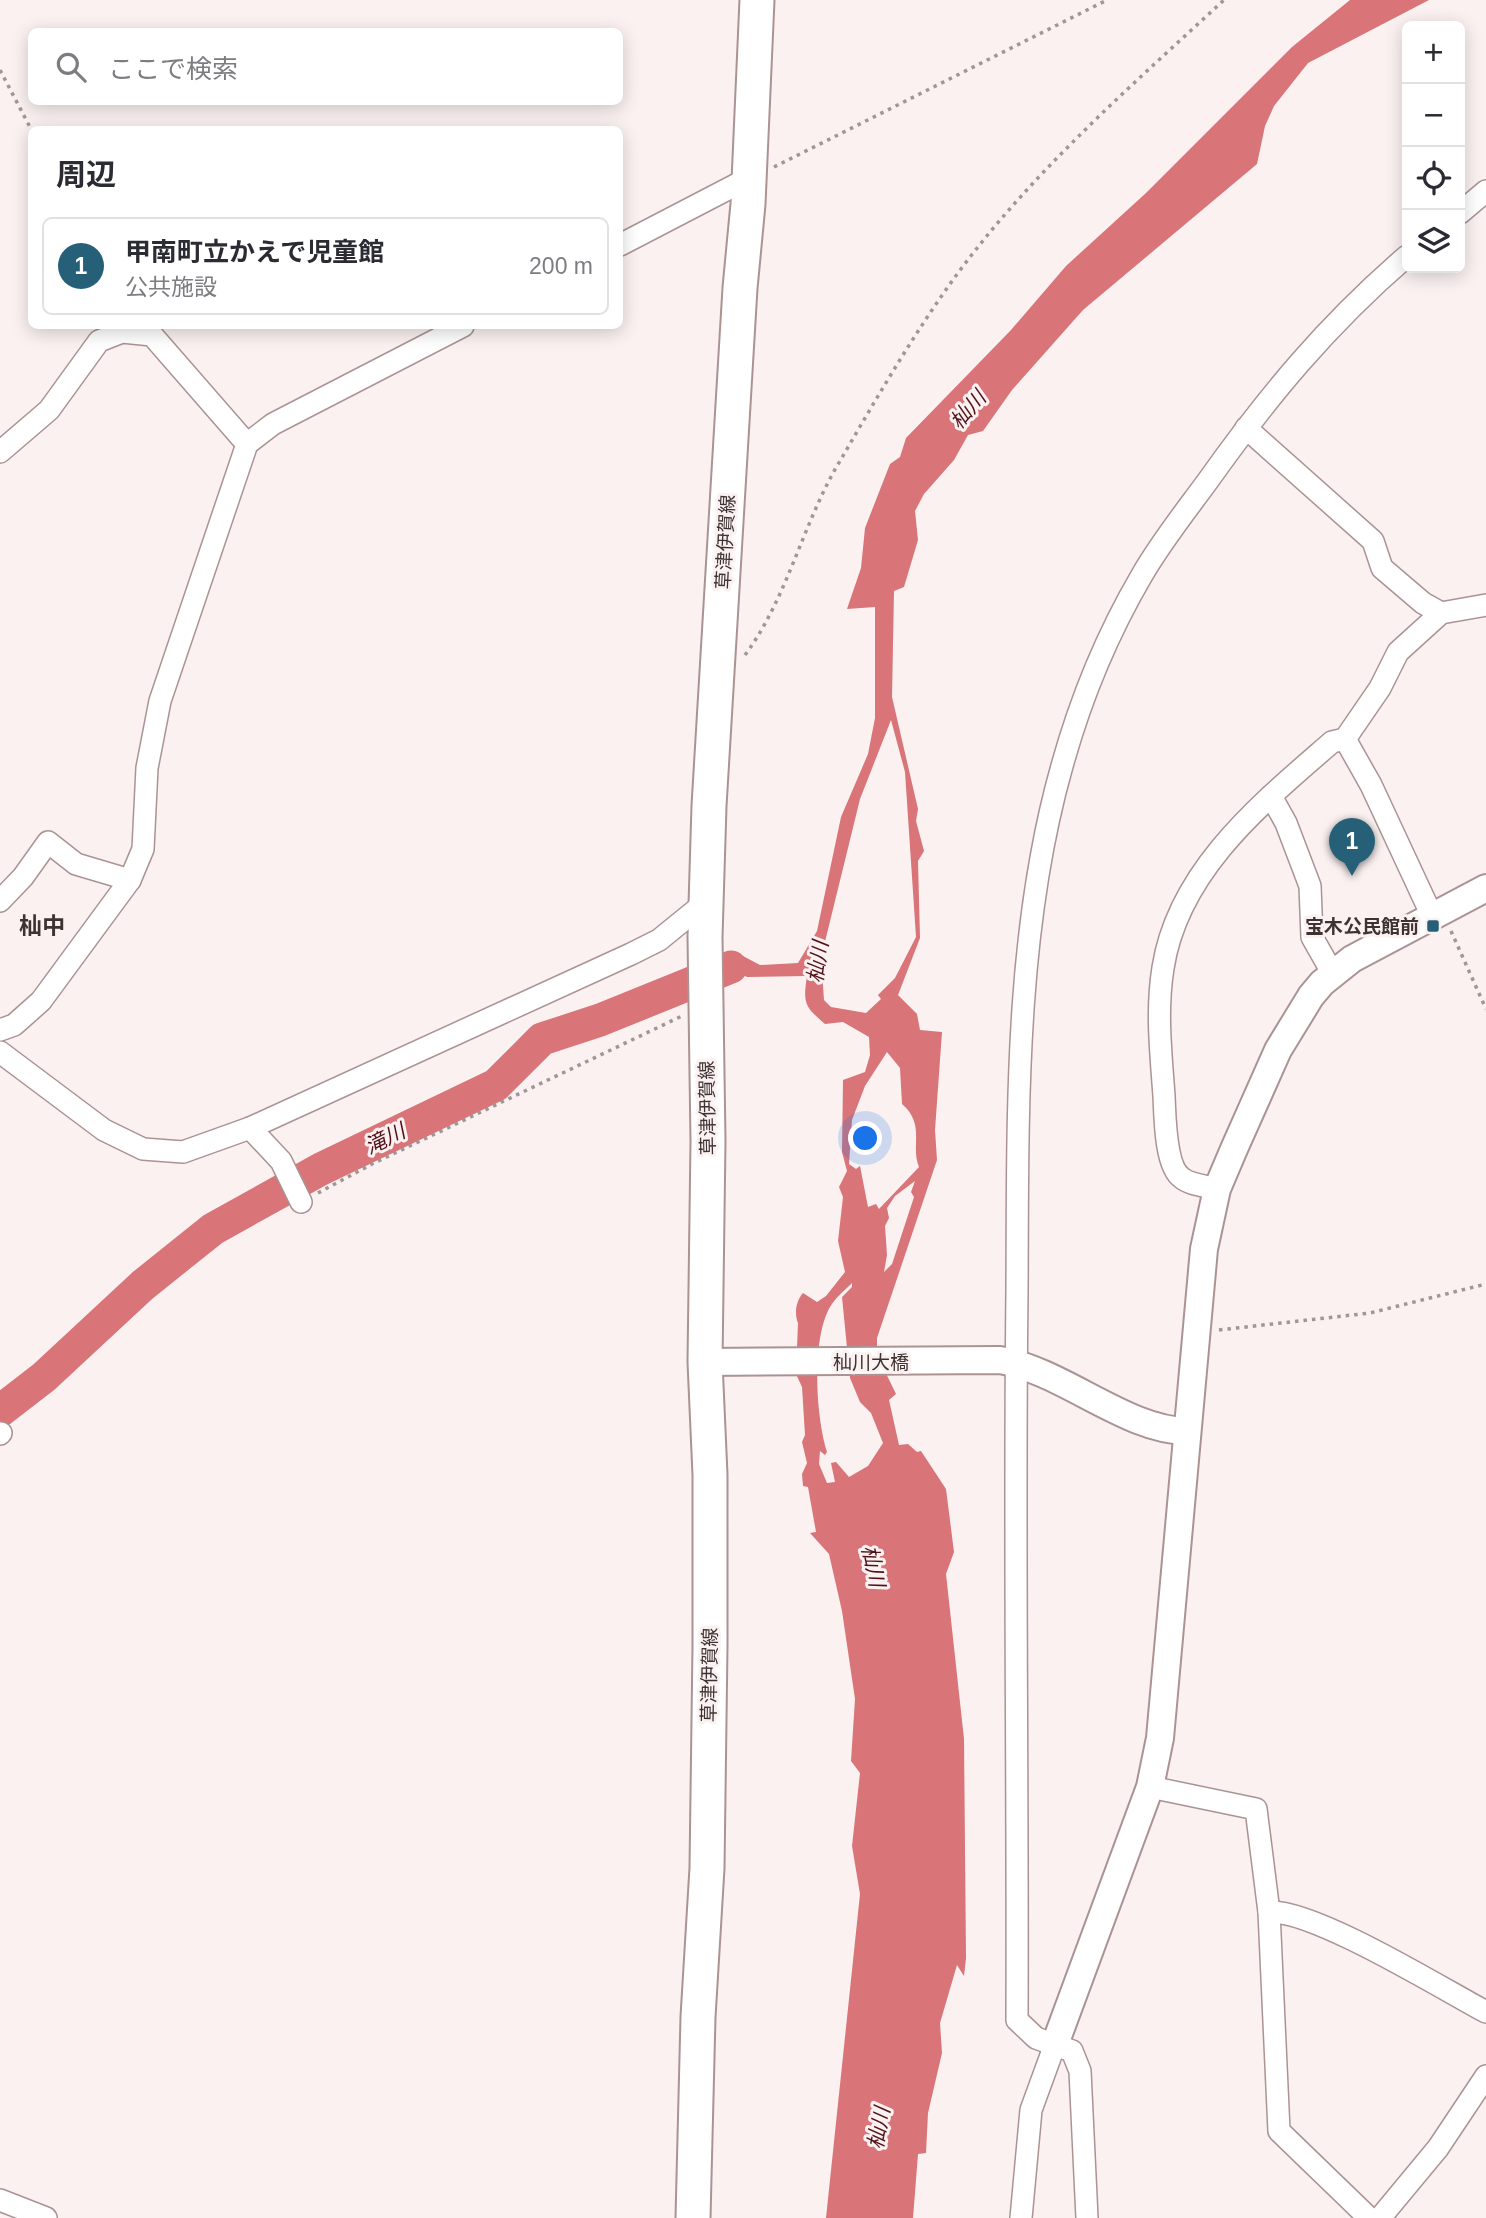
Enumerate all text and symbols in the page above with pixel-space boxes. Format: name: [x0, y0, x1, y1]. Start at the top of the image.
map controls: [1402, 21, 1465, 273]
button: +: [1402, 21, 1465, 84]
search box: [28, 28, 623, 105]
icon: search: [52, 48, 90, 86]
text: ここで検索: [108, 54, 238, 84]
button: −: [1402, 84, 1465, 147]
button: locate: [1402, 147, 1465, 210]
text: 周辺: [56, 158, 116, 191]
button: layers: [1402, 210, 1465, 273]
text: 甲南町立かえで児童館: [125, 237, 384, 267]
text: 1: [75, 253, 87, 279]
text: 200 m: [529, 253, 593, 279]
text: 公共施設: [125, 274, 217, 300]
water label: 杣川: [945, 385, 991, 433]
street label: 草津伊賀線: [713, 494, 738, 590]
pin: 1: [1329, 818, 1375, 876]
district label: 杣中: [19, 913, 65, 939]
place label: 宝木公民館前: [1305, 916, 1419, 937]
marker: 宝木公民館前: [1425, 918, 1441, 934]
water label: 杣川: [803, 938, 832, 984]
street label: 草津伊賀線: [696, 1060, 719, 1156]
water label: 滝川: [361, 1118, 410, 1158]
your location: [848, 1121, 882, 1155]
street label: 杣川大橋: [833, 1352, 909, 1373]
water label: 杣川: [858, 1543, 890, 1591]
street label: 草津伊賀線: [698, 1627, 721, 1723]
water label: 杣川: [864, 2103, 894, 2151]

